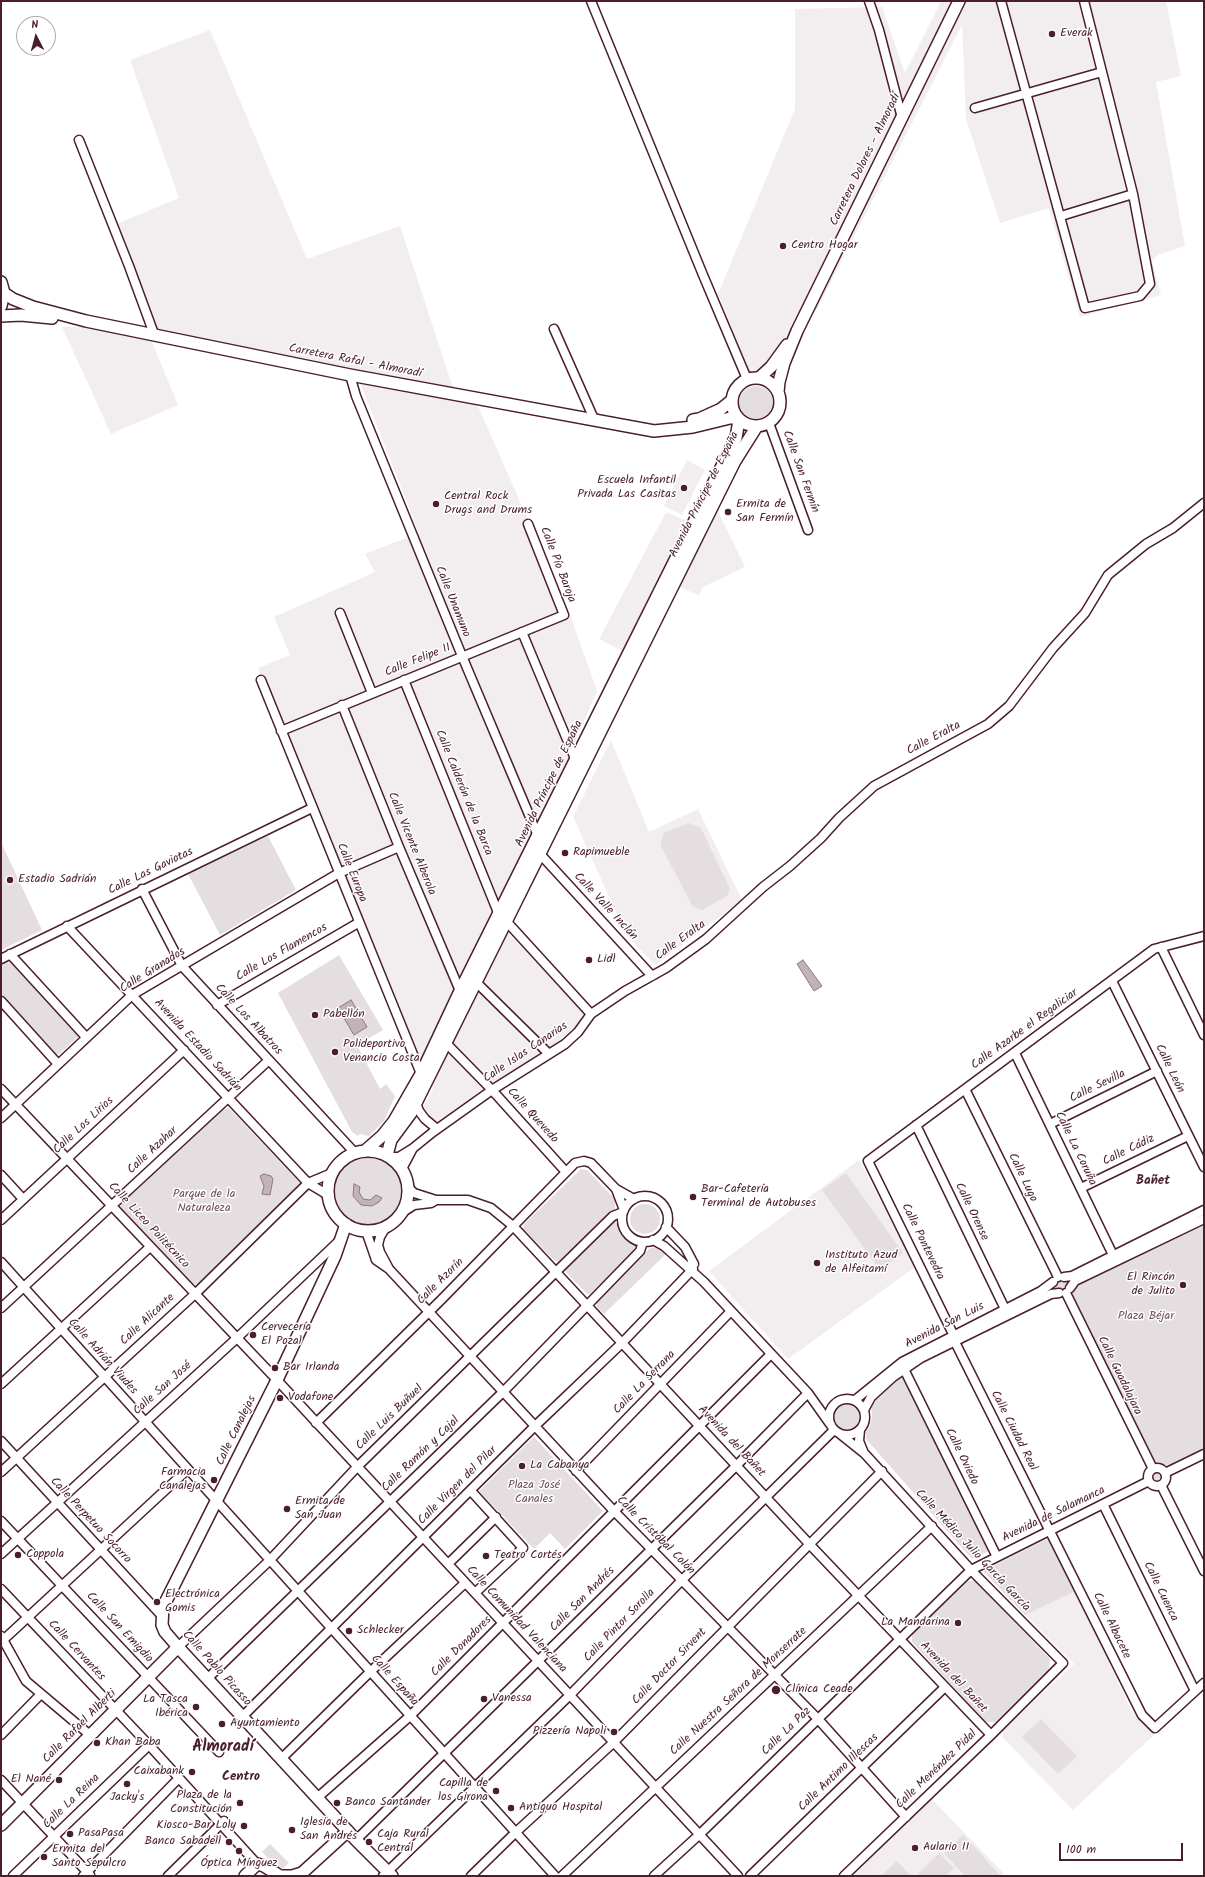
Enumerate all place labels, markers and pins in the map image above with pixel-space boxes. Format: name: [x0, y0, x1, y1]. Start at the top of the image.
place label: Everak: [1060, 27, 1093, 41]
marker: Everak: [1047, 29, 1057, 39]
place label: Centro Hogar: [791, 239, 858, 253]
marker: Centro Hogar: [778, 241, 788, 251]
place label: Escuela Infantil Privada Las Casitas: [577, 474, 676, 502]
marker: Escuela Infantil Privada Las Casitas: [679, 483, 689, 493]
place label: Central Rock Drugs and Drums: [444, 490, 532, 518]
place label: Ermita de San Fermín: [736, 498, 794, 526]
marker: Central Rock Drugs and Drums: [431, 499, 441, 509]
marker: Ermita de San Fermín: [723, 507, 733, 517]
place label: Rapimueble: [573, 846, 630, 860]
marker: Rapimueble: [560, 848, 570, 858]
place label: Estadio Sadrián: [18, 873, 96, 887]
marker: Estadio Sadrián: [5, 875, 15, 885]
place label: Lidl: [597, 953, 615, 967]
marker: Lidl: [584, 955, 594, 965]
place label: Pabellón: [323, 1008, 365, 1022]
marker: Pabellón: [310, 1010, 320, 1020]
place label: Polideportivo Venancio Costa: [343, 1038, 420, 1066]
marker: Polideportivo Venancio Costa: [330, 1047, 340, 1057]
place label: Bar-Cafetería Terminal de Autobuses: [701, 1183, 816, 1211]
marker: Bar-Cafetería Terminal de Autobuses: [688, 1192, 698, 1202]
place label: Instituto Azud de Alfeitamí: [825, 1249, 897, 1277]
marker: Instituto Azud de Alfeitamí: [812, 1258, 822, 1268]
place label: El Rincón de Julito: [1127, 1271, 1175, 1299]
marker: El Rincón de Julito: [1178, 1280, 1188, 1290]
place label: Cervecería El Pozal: [261, 1321, 311, 1349]
marker: Cervecería El Pozal: [248, 1330, 258, 1340]
place label: Bar Irlanda: [283, 1361, 339, 1375]
marker: Bar Irlanda: [270, 1363, 280, 1373]
place label: Vodafone: [288, 1391, 333, 1405]
marker: Vodafone: [275, 1393, 285, 1403]
place label: La Cabanya: [530, 1459, 589, 1473]
marker: La Cabanya: [517, 1461, 527, 1471]
place label: Farmacia Canalejas: [159, 1466, 206, 1494]
marker: Farmacia Canalejas: [209, 1475, 219, 1485]
place label: Ermita de San Juan: [295, 1495, 345, 1523]
marker: Ermita de San Juan: [282, 1504, 292, 1514]
place label: Coppola: [26, 1548, 64, 1562]
place label: Teatro Cortés: [494, 1549, 562, 1563]
marker: Coppola: [13, 1550, 23, 1560]
marker: Teatro Cortés: [481, 1551, 491, 1561]
place label: Electrónica Gomis: [165, 1588, 220, 1616]
marker: Electrónica Gomis: [152, 1597, 162, 1607]
place label: La Mandarina: [881, 1616, 950, 1630]
marker: La Mandarina: [953, 1618, 963, 1628]
place label: Schlecker: [357, 1624, 404, 1638]
marker: Schlecker: [344, 1626, 354, 1636]
place label: Clínica Ceade: [785, 1683, 853, 1697]
marker: Clínica Ceade: [770, 1684, 782, 1696]
place label: Vanessa: [492, 1692, 532, 1706]
place label: La Tasca Ibérica: [143, 1693, 188, 1721]
marker: Vanessa: [479, 1694, 489, 1704]
marker: La Tasca Ibérica: [191, 1702, 201, 1712]
place label: Ayuntamiento: [230, 1717, 300, 1731]
marker: Ayuntamiento: [217, 1719, 227, 1729]
place label: Pizzería Napoli: [533, 1725, 606, 1739]
marker: Pizzería Napoli: [609, 1727, 619, 1737]
place label: Khan Baba: [105, 1736, 161, 1750]
marker: Khan Baba: [92, 1738, 102, 1748]
place label: Caixabank: [134, 1765, 184, 1779]
marker: Caixabank: [187, 1767, 197, 1777]
place label: El Nané: [11, 1773, 51, 1787]
marker: El Nané: [54, 1775, 64, 1785]
place label: Capilla de los Girona: [438, 1777, 488, 1805]
marker: Jacky's: [122, 1779, 132, 1789]
marker: Capilla de los Girona: [491, 1786, 501, 1796]
place label: Plaza de la Constitución: [170, 1789, 232, 1817]
place label: Jacky's: [110, 1791, 144, 1805]
place label: Banco Santander: [345, 1796, 431, 1810]
marker: Plaza de la Constitución: [235, 1798, 245, 1808]
marker: Banco Santander: [332, 1798, 342, 1808]
place label: Antiguo Hospital: [519, 1801, 602, 1815]
marker: Antiguo Hospital: [506, 1803, 516, 1813]
place label: Iglesia de San Andrés: [300, 1816, 357, 1844]
place label: Kiosco-Bar Loly: [157, 1819, 236, 1833]
marker: Kiosco-Bar Loly: [239, 1821, 249, 1831]
marker: Iglesia de San Andrés: [287, 1825, 297, 1835]
place label: PasaPasa: [78, 1827, 124, 1841]
place label: Caja Rural Central: [377, 1828, 429, 1856]
marker: PasaPasa: [65, 1829, 75, 1839]
place label: Banco Sabadell: [145, 1835, 221, 1849]
marker: Banco Sabadell: [224, 1837, 234, 1847]
marker: Caja Rural Central: [364, 1837, 374, 1847]
place label: Aulario II: [923, 1841, 969, 1855]
place label: Ermita del Santo Sepulcro: [52, 1843, 126, 1871]
marker: Aulario II: [910, 1843, 920, 1853]
marker: Óptica Mínguez: [234, 1846, 244, 1856]
marker: Ermita del Santo Sepulcro: [39, 1852, 49, 1862]
place label: Óptica Mínguez: [200, 1857, 278, 1871]

